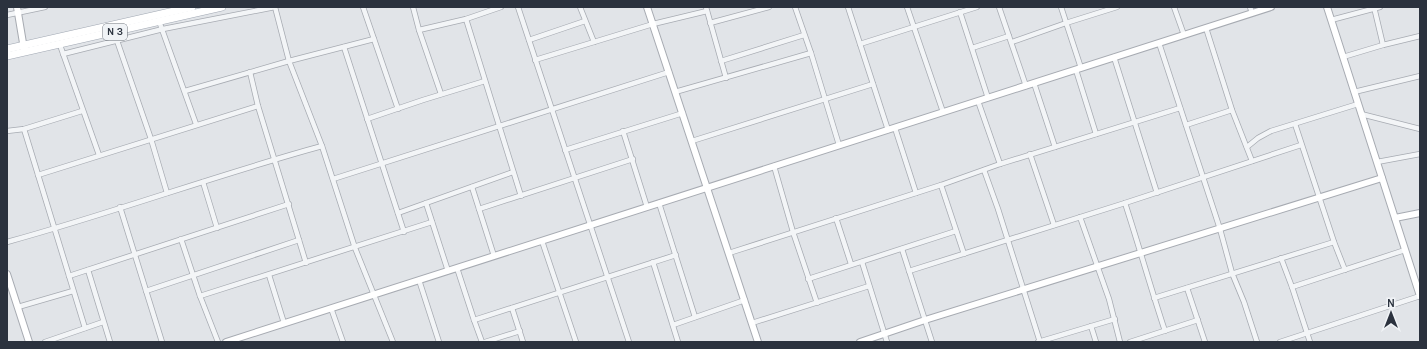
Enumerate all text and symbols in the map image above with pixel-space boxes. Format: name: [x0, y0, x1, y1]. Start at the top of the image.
road number: N 3: [103, 24, 127, 40]
north arrow: [1371, 293, 1411, 333]
text: N: [1387, 297, 1395, 310]

